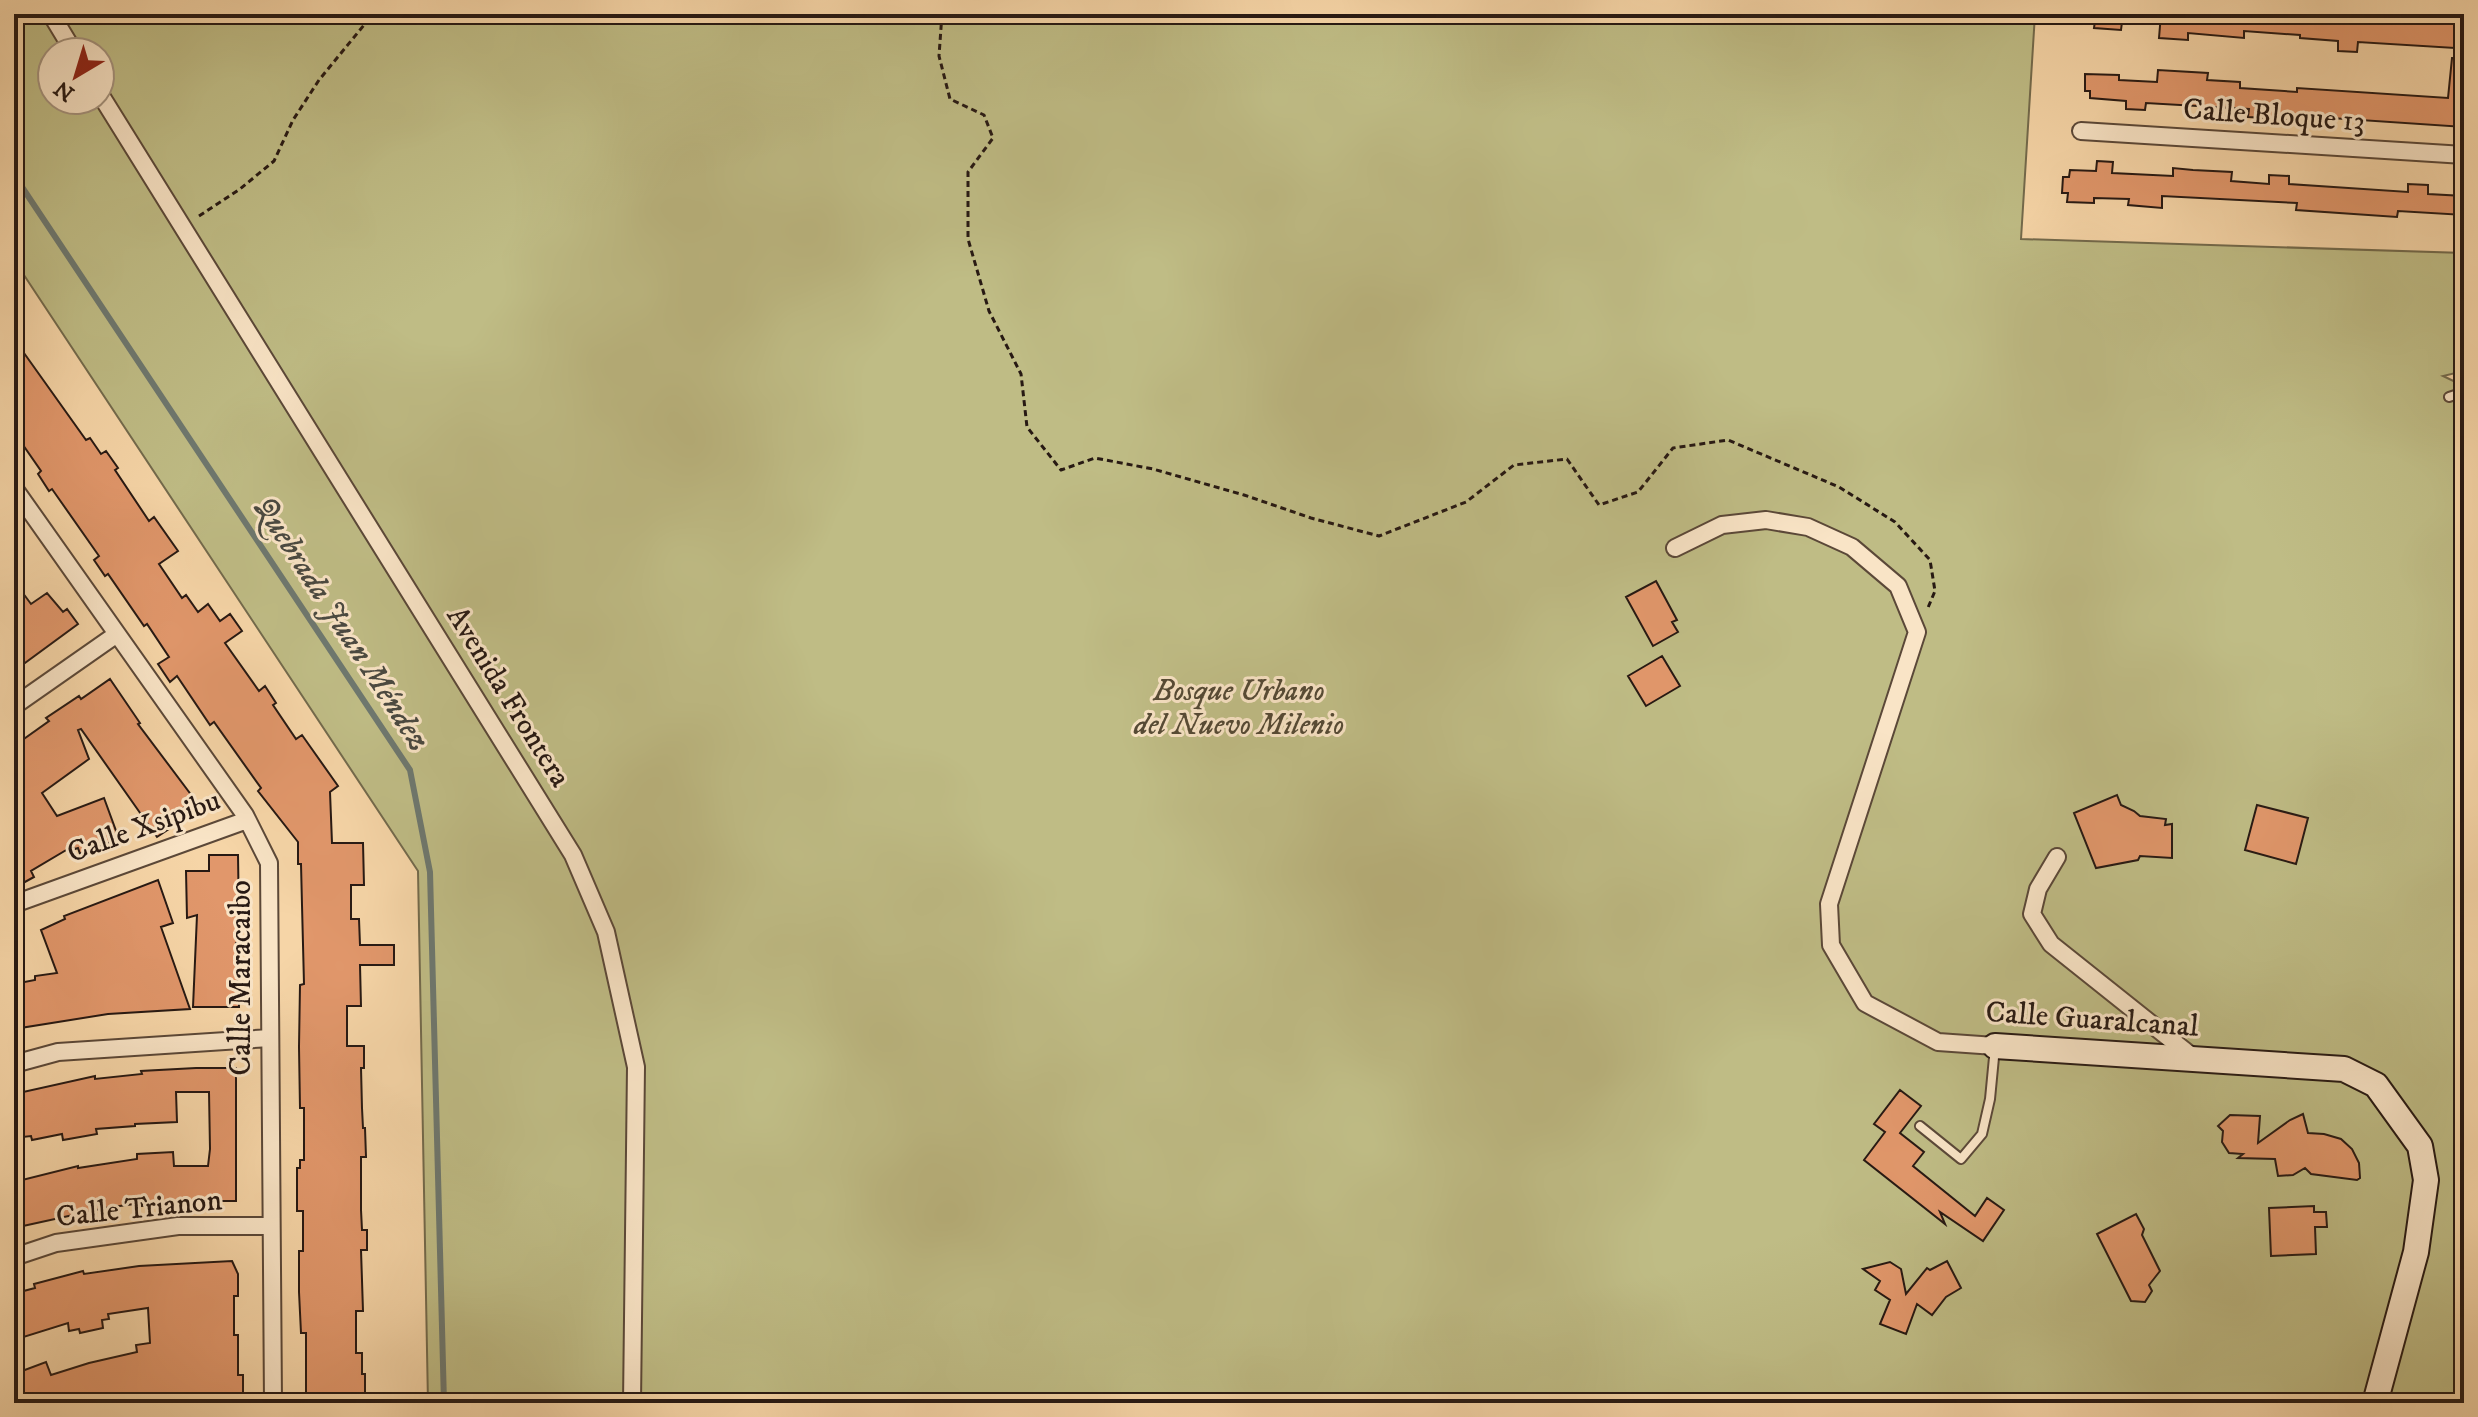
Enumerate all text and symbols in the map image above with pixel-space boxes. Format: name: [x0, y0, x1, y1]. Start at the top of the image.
north arrow: [36, 36, 116, 116]
text: N: [49, 74, 80, 107]
street label: Calle Bloque 13: [2182, 91, 2366, 141]
water label: Quebrada Juan Méndez: [244, 489, 438, 759]
street label: Avenida Frontera: [438, 600, 578, 794]
park label: Bosque Urbano del Nuevo Milenio: [1133, 673, 1344, 744]
street label: Calle Xsipibu: [62, 782, 226, 872]
street label: Calle Maracaibo: [223, 880, 260, 1076]
street label: Calle Guaralcanal: [1984, 994, 2200, 1046]
street label: Calle Trianon: [54, 1182, 224, 1236]

